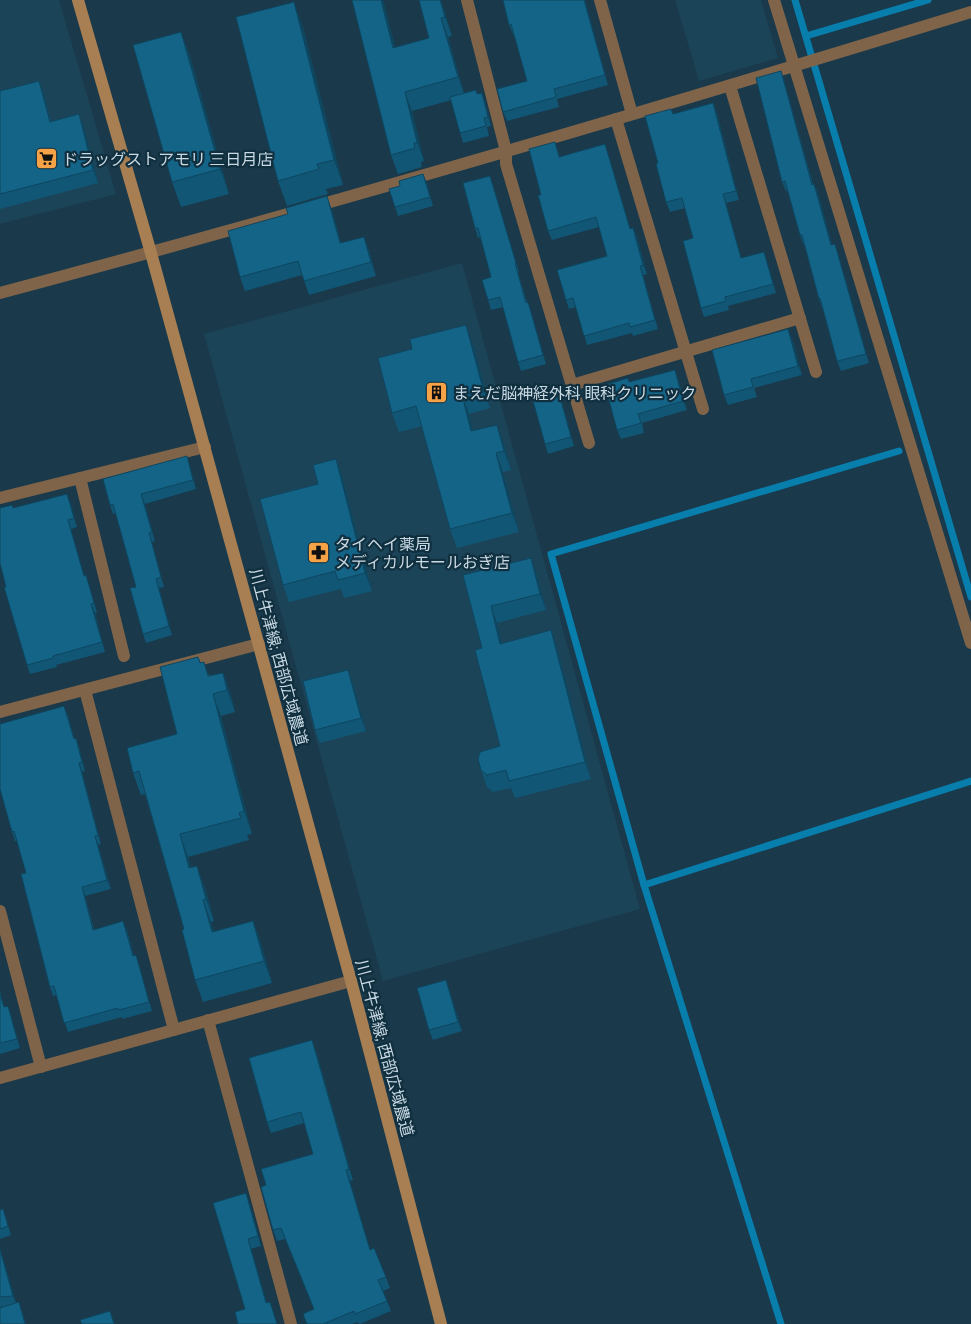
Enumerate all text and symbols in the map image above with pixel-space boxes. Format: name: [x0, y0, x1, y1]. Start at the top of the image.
supermarket icon: ドラッグストアモリ 三日月店: [34, 147, 58, 171]
place label: ドラッグストアモリ 三日月店: [62, 150, 273, 169]
building icon: まえだ脳神経外科 眼科クリニック: [425, 381, 449, 405]
place label: まえだ脳神経外科 眼科クリニック: [453, 384, 696, 403]
place label: タイヘイ薬局 メディカルモールおぎ店: [335, 535, 510, 572]
pharmacy icon: タイヘイ薬局 メディカルモールおぎ店: [307, 541, 331, 565]
street label: 川上牛津線; 西部広域農道: [246, 566, 311, 748]
street label: 川上牛津線; 西部広域農道: [352, 957, 417, 1139]

